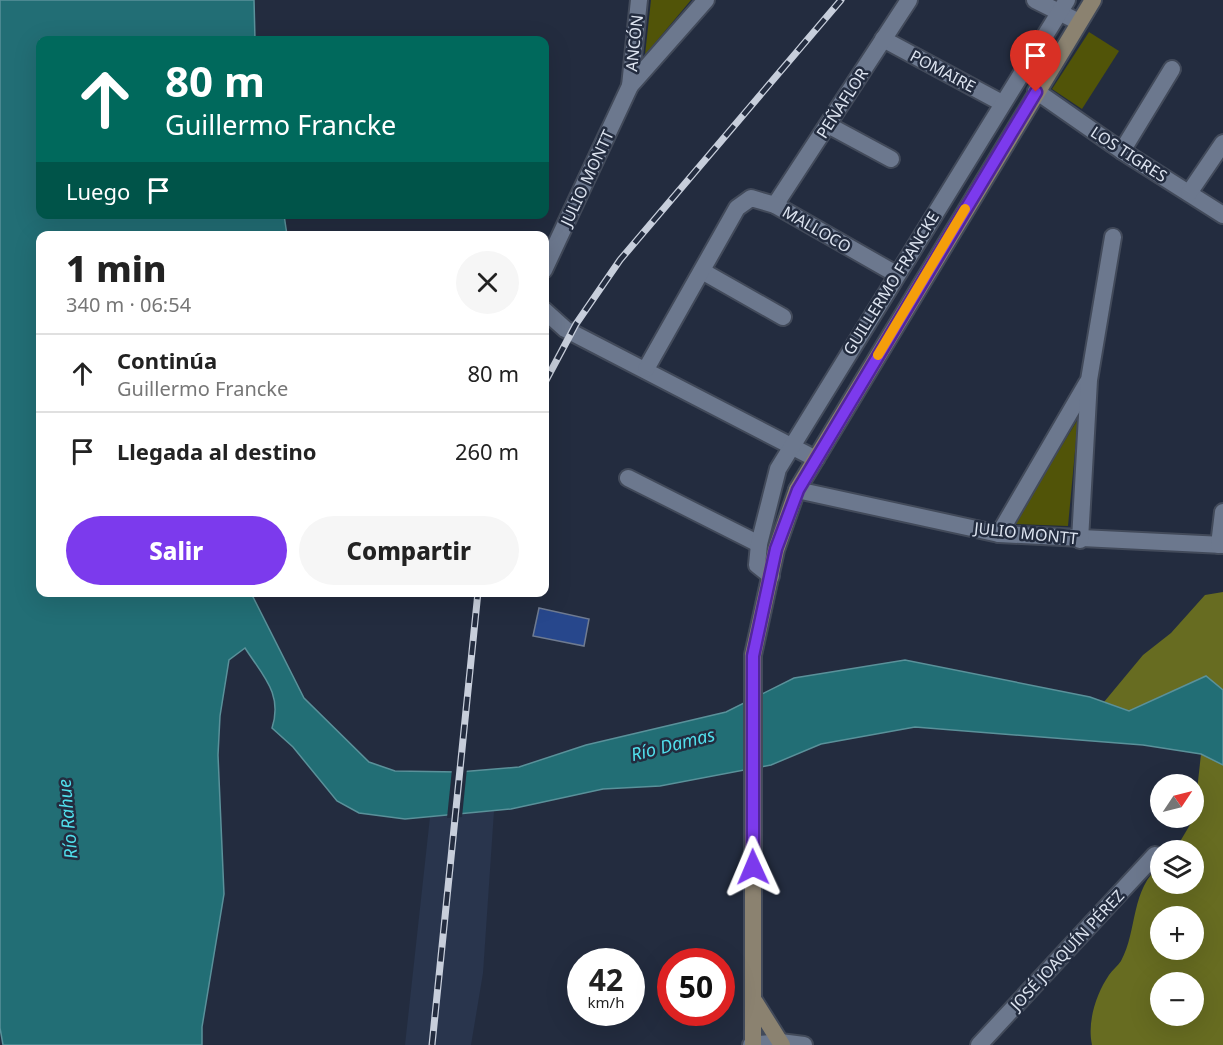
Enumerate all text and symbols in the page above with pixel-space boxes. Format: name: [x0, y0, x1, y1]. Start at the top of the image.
street label: ANCÓN: [620, 14, 648, 72]
pin: [1010, 30, 1061, 92]
icon: arrive: [1019, 39, 1052, 72]
street label: POMAIRE: [906, 45, 980, 97]
text: 80 m: [165, 52, 265, 109]
icon: ahead: [66, 60, 144, 138]
street label: PEÑAFLOR: [811, 64, 873, 142]
text: Guillermo Francke: [165, 106, 396, 143]
street label: LOS TIGRES: [1086, 121, 1172, 187]
street label: JULIO MONTT: [554, 126, 619, 232]
icon: arrive: [142, 174, 175, 207]
text: Luego: [66, 176, 130, 206]
street label: MALLOCO: [779, 200, 855, 258]
street label: GUILLERMO FRANCKE: [838, 207, 944, 359]
text: 1 min: [66, 244, 167, 293]
button: close: [456, 251, 519, 314]
text: 340 m · 06:54: [66, 291, 191, 318]
text: Continúa: [117, 345, 217, 375]
icon: ahead: [66, 357, 99, 390]
text: 80 m: [468, 358, 519, 388]
text: Guillermo Francke: [117, 375, 288, 402]
icon: arrive: [66, 435, 99, 468]
text: Llegada al destino: [117, 436, 317, 466]
text: 260 m: [455, 436, 519, 466]
button: Salir: [66, 516, 287, 585]
button: Compartir: [299, 516, 519, 585]
street label: JULIO MONTT: [971, 516, 1079, 549]
water label: Río Damas: [628, 722, 717, 766]
north arrow: [1150, 774, 1204, 828]
map controls: [1150, 774, 1204, 1026]
water label: Río Rahue: [52, 778, 82, 860]
position arrow: [721, 835, 785, 899]
button: layers: [1150, 840, 1204, 894]
street label: JOSÉ JOAQUÍN PÉREZ: [1004, 885, 1129, 1017]
button: +: [1150, 906, 1204, 960]
speed limit sign: 50: [657, 948, 735, 1026]
text: 42: [589, 959, 623, 1000]
button: −: [1150, 972, 1204, 1026]
text: km/h: [588, 992, 624, 1012]

